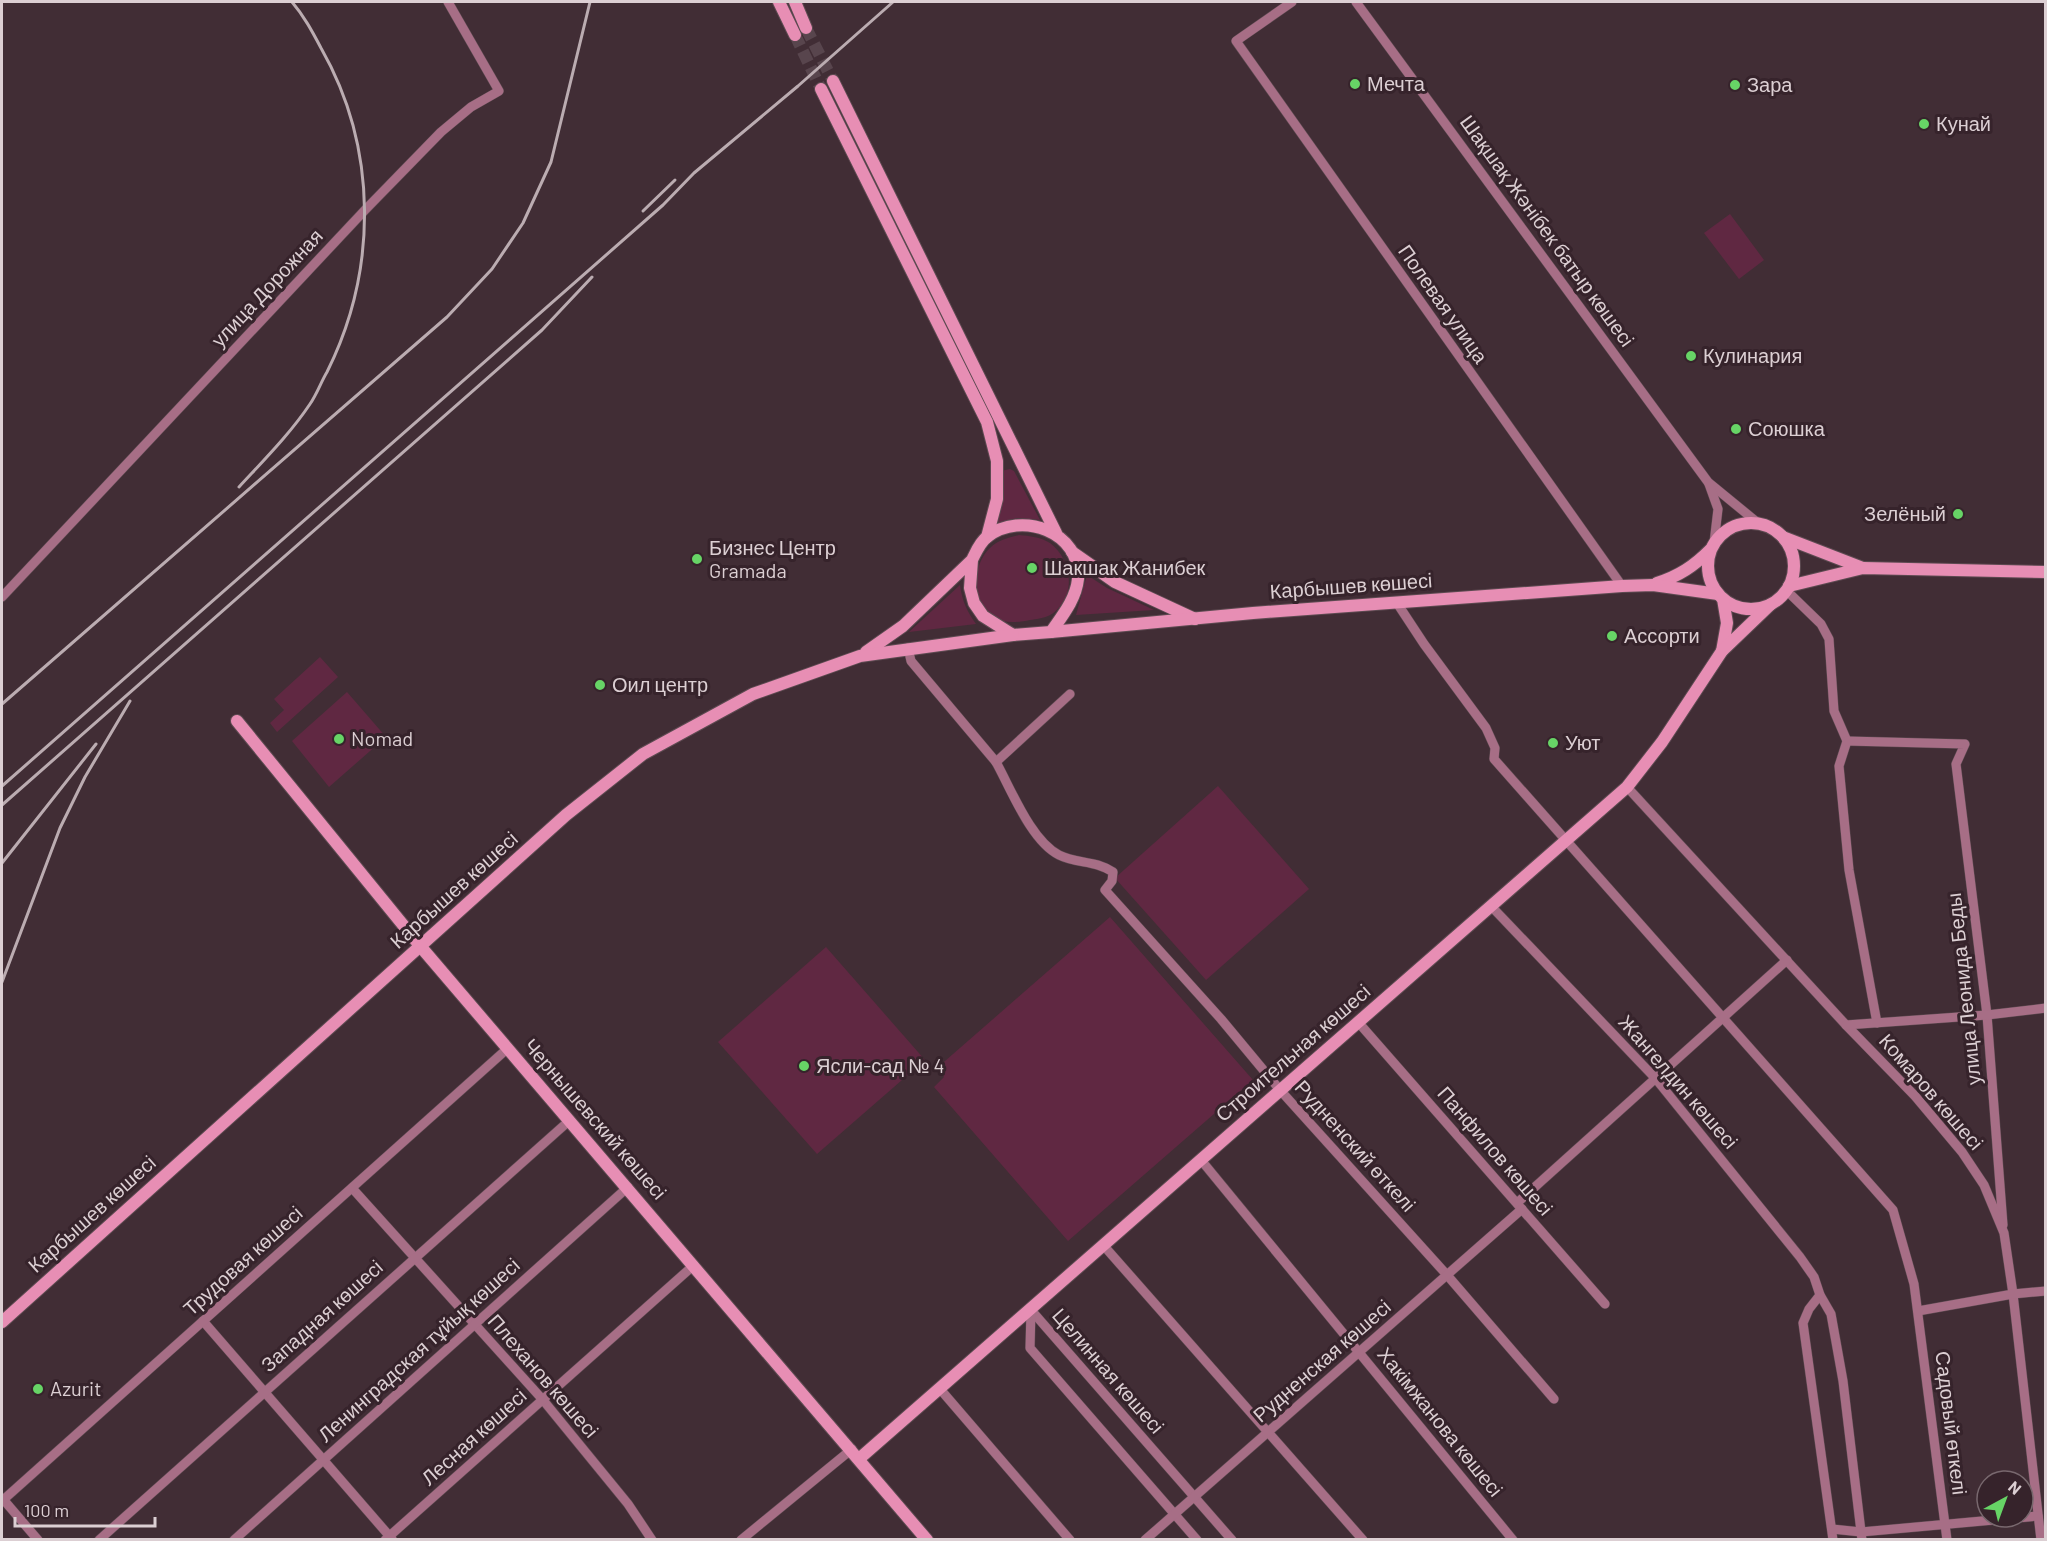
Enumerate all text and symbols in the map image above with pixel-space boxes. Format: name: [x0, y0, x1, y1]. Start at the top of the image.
place label: Мечта: [1367, 71, 1426, 95]
place label: Зара: [1747, 72, 1793, 96]
marker: Мечта: [1348, 77, 1362, 91]
marker: Зара: [1728, 78, 1742, 92]
street label: Шақшақ Жәнібек батыр көшесі: [1456, 110, 1640, 351]
place label: Кунай: [1936, 111, 1991, 135]
marker: Кунай: [1917, 117, 1931, 131]
street label: улица Дорожная: [206, 223, 327, 351]
street label: Полевая улица: [1394, 240, 1494, 368]
place label: Кулинария: [1703, 343, 1802, 367]
marker: Кулинария: [1684, 349, 1698, 363]
place label: Союшка: [1748, 416, 1826, 440]
marker: Союшка: [1729, 422, 1743, 436]
place label: Зелёный: [1864, 501, 1946, 525]
marker: Зелёный: [1951, 507, 1965, 521]
place label: Бизнес Центр Gramada: [709, 535, 836, 582]
marker: Бизнес Центр Gramada: [690, 552, 704, 566]
place label: Шакшак Жанибек: [1044, 555, 1206, 579]
marker: Шакшак Жанибек: [1025, 561, 1039, 575]
street label: Карбышев көшесі: [1269, 567, 1433, 603]
place label: Ассорти: [1624, 623, 1700, 647]
marker: Ассорти: [1605, 629, 1619, 643]
place label: Оил центр: [612, 672, 708, 696]
marker: Оил центр: [593, 678, 607, 692]
place label: Nomad: [351, 726, 413, 750]
place label: Уют: [1565, 730, 1601, 754]
marker: Nomad: [332, 732, 346, 746]
marker: Уют: [1546, 736, 1560, 750]
street label: Карбышев көшесі: [385, 826, 522, 953]
street label: улица Леонида Беды: [1941, 892, 1985, 1086]
street label: Строительная көшесі: [1210, 979, 1375, 1126]
street label: Жангелдин көшесі: [1614, 1010, 1743, 1153]
street label: Комаров көшесі: [1875, 1028, 1989, 1154]
street label: Чернышевский көшесі: [519, 1033, 672, 1204]
place label: Ясли-сад № 4: [816, 1053, 944, 1077]
marker: Ясли-сад № 4: [797, 1059, 811, 1073]
street label: Рудненский өткелі: [1290, 1075, 1421, 1216]
street label: Панфилов көшесі: [1433, 1081, 1558, 1220]
street label: Карбышев көшесі: [23, 1150, 160, 1277]
street label: Трудовая көшесі: [178, 1200, 307, 1320]
street label: Ленинградская тұйық көшесі: [313, 1252, 524, 1446]
street label: Западная көшесі: [256, 1254, 387, 1376]
street label: Рудненская көшесі: [1248, 1294, 1395, 1426]
street label: Целинная көшесі: [1048, 1303, 1170, 1438]
street label: Плеханов көшесі: [484, 1309, 604, 1442]
street label: Хакімжанова көшесі: [1373, 1342, 1508, 1501]
street label: Садовый өткелі: [1931, 1350, 1973, 1496]
place label: Azurit: [50, 1376, 101, 1400]
marker: Azurit: [31, 1382, 45, 1396]
street label: Лесная көшесі: [416, 1383, 531, 1490]
north arrow: [1975, 1469, 2035, 1529]
text: N: [2005, 1477, 2025, 1498]
scale bar: [15, 1490, 154, 1528]
text: 100 m: [24, 1499, 69, 1521]

